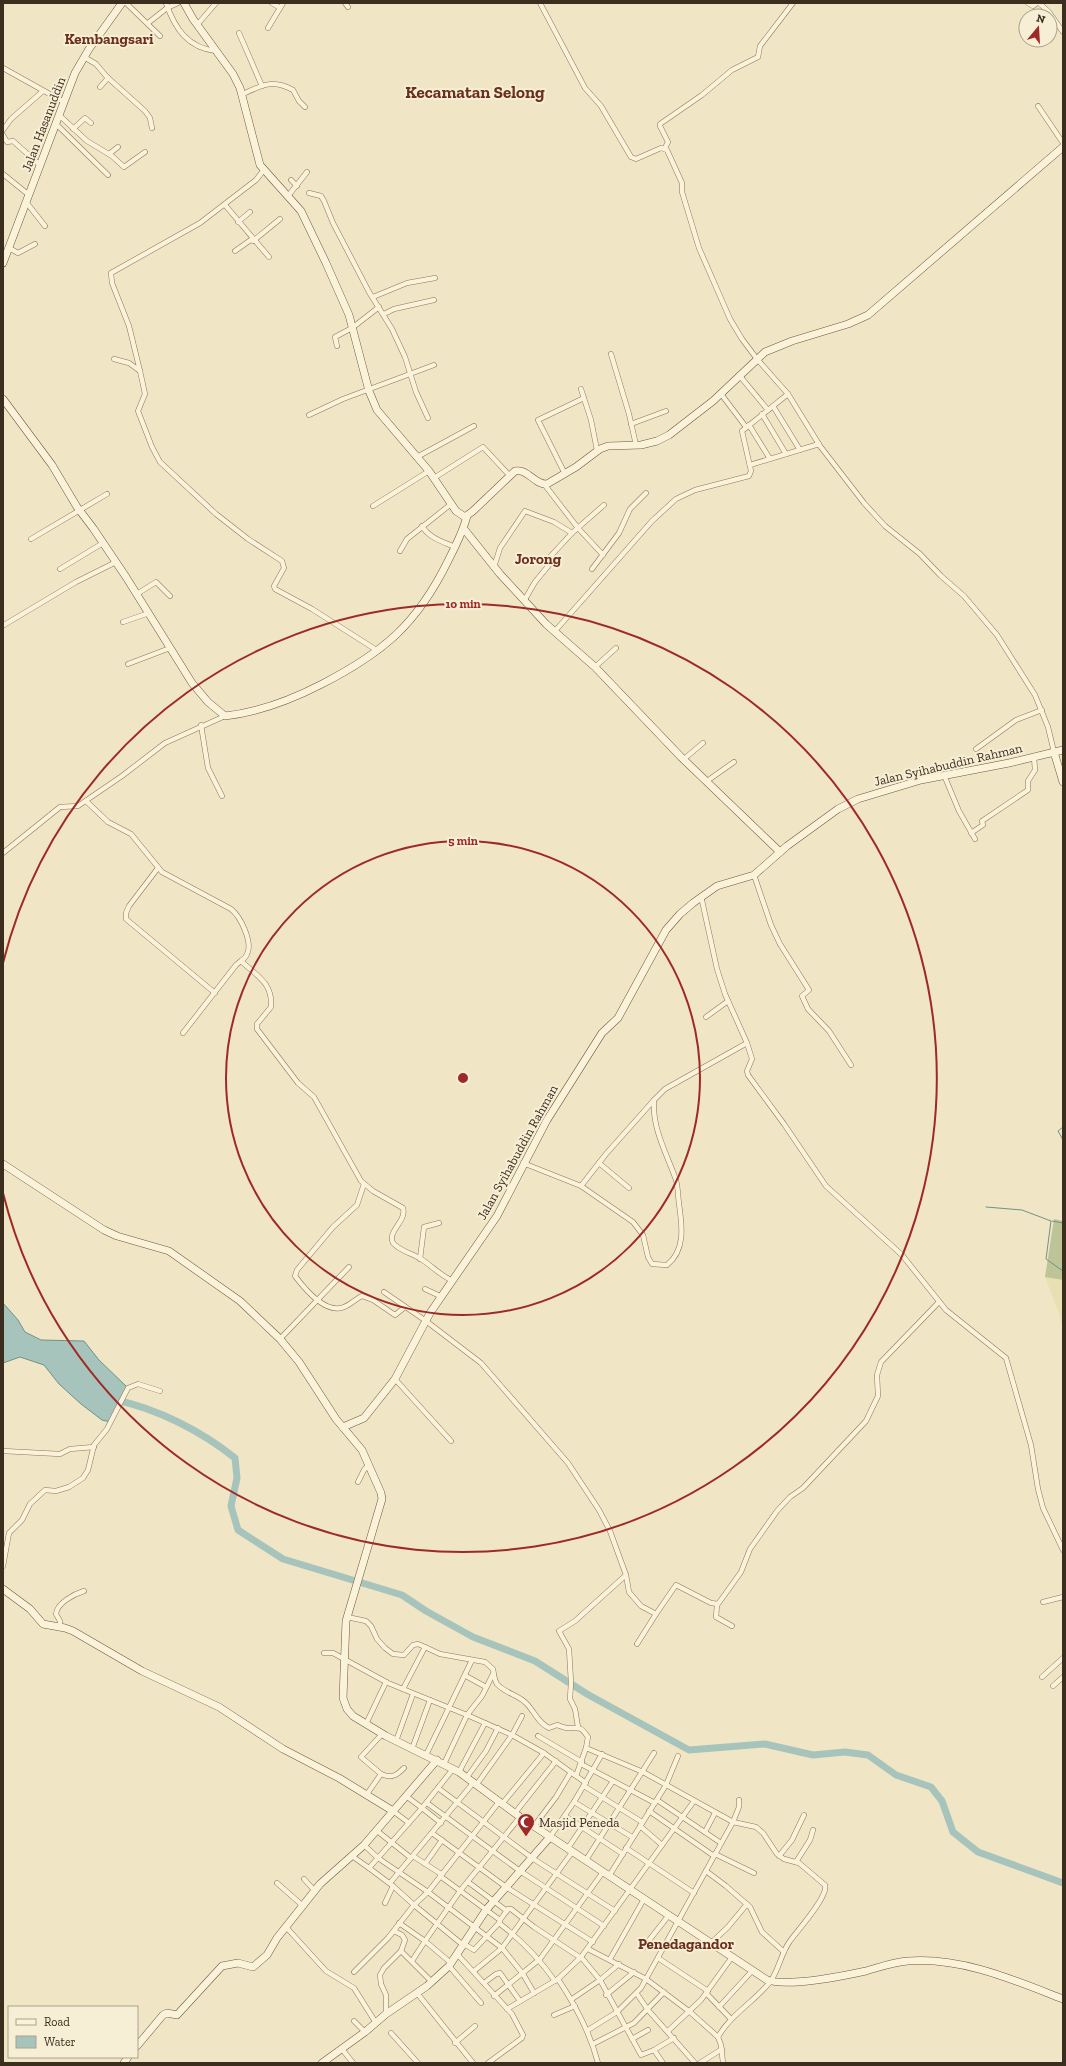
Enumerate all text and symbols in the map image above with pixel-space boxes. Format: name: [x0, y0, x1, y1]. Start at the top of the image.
north arrow: [1018, 8, 1058, 48]
text: N: [1035, 11, 1048, 27]
district label: Kembangsari: [64, 30, 154, 48]
street label: Jalan Hasanuddin: [19, 74, 69, 174]
district label: Kecamatan Selong: [405, 82, 545, 102]
district label: Jorong: [515, 550, 562, 568]
text: 10 min: [445, 597, 481, 611]
street label: Jalan Syihabuddin Rahman: [872, 740, 1024, 789]
text: 5 min: [448, 834, 478, 848]
centre of rings: [456, 1071, 470, 1085]
street label: Jalan Syihabuddin Rahman: [474, 1082, 561, 1222]
mosque icon: Masjid Peneda: [516, 1812, 536, 1837]
place label: Masjid Peneda: [539, 1815, 620, 1831]
district label: Penedagandor: [638, 1935, 735, 1953]
legend: [8, 2006, 138, 2058]
text: Road: [44, 2015, 70, 2029]
text: Water: [44, 2035, 76, 2049]

